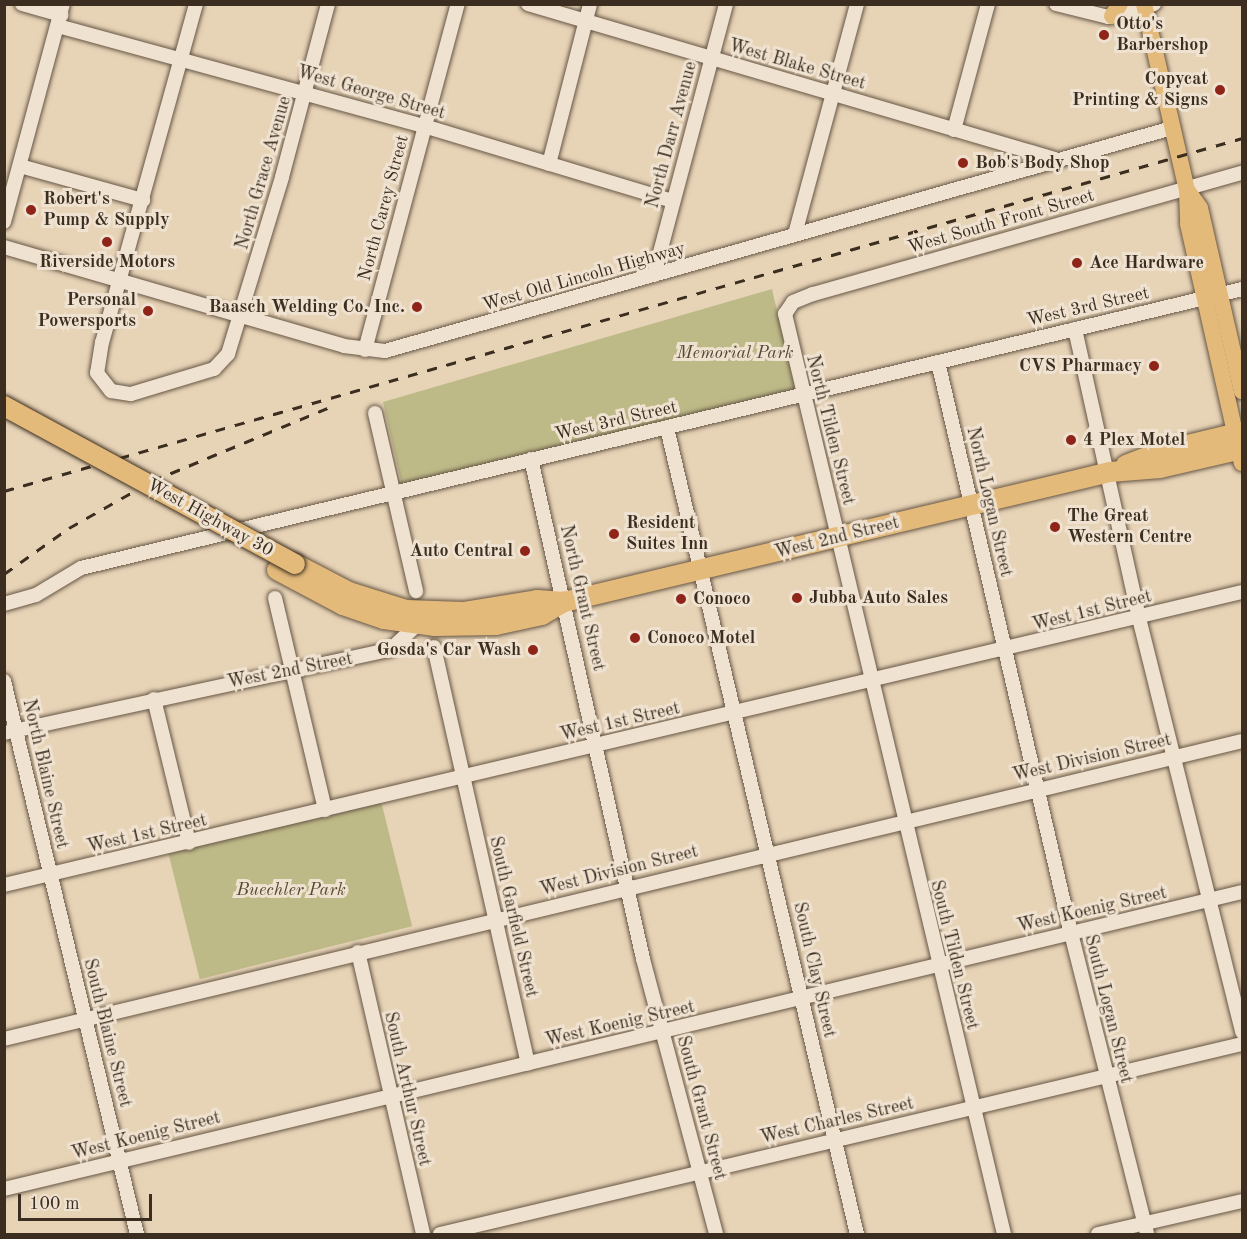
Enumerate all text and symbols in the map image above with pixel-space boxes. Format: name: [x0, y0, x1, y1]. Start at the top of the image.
place label: Otto's Barbershop: [1116, 14, 1208, 57]
marker: Otto's Barbershop: [1097, 28, 1111, 42]
street label: West Blake Street: [726, 35, 868, 95]
street label: North Darr Avenue: [642, 59, 702, 211]
street label: West George Street: [294, 62, 448, 124]
place label: Copycat Printing & Signs: [1072, 69, 1208, 112]
marker: Copycat Printing & Signs: [1213, 83, 1227, 97]
street label: North Grace Avenue: [232, 94, 296, 252]
street label: North Carey Street: [354, 133, 414, 283]
place label: Bob's Body Shop: [975, 152, 1110, 174]
marker: Bob's Body Shop: [956, 156, 970, 170]
street label: West South Front Street: [905, 185, 1097, 259]
place label: Robert's Pump & Supply: [43, 189, 170, 232]
marker: Robert's Pump & Supply: [24, 203, 38, 217]
marker: Riverside Motors: [100, 235, 114, 249]
street label: West Old Lincoln Highway: [480, 238, 688, 316]
place label: Riverside Motors: [39, 251, 175, 273]
place label: Ace Hardware: [1089, 252, 1204, 274]
marker: Ace Hardware: [1070, 256, 1084, 270]
street label: West 3rd Street: [1025, 282, 1151, 332]
place label: Personal Powersports: [38, 290, 136, 332]
place label: Baasch Welding Co. Inc.: [209, 296, 405, 318]
marker: Baasch Welding Co. Inc.: [410, 300, 424, 314]
marker: Personal Powersports: [141, 304, 155, 318]
park label: Memorial Park: [676, 342, 794, 364]
street label: North Tilden Street: [801, 353, 859, 507]
place label: CVS Pharmacy: [1019, 355, 1142, 377]
marker: CVS Pharmacy: [1147, 359, 1161, 373]
street label: West 3rd Street: [553, 396, 679, 446]
street label: North Logan Street: [961, 425, 1017, 579]
place label: 4 Plex Motel: [1083, 429, 1185, 451]
marker: 4 Plex Motel: [1064, 433, 1078, 447]
street label: West Highway 30: [143, 474, 277, 562]
place label: The Great Western Centre: [1067, 506, 1192, 548]
street label: West 2nd Street: [773, 512, 901, 564]
place label: Resident Suites Inn: [626, 513, 708, 556]
marker: The Great Western Centre: [1048, 520, 1062, 534]
street label: North Grant Street: [555, 523, 609, 673]
marker: Resident Suites Inn: [607, 527, 621, 541]
place label: Auto Central: [409, 540, 513, 562]
marker: Auto Central: [518, 544, 532, 558]
street label: West 1st Street: [1030, 586, 1154, 636]
place label: Jubba Auto Sales: [809, 587, 948, 609]
place label: Conoco: [693, 588, 751, 610]
marker: Jubba Auto Sales: [790, 591, 804, 605]
marker: Conoco: [674, 592, 688, 606]
place label: Conoco Motel: [647, 627, 755, 649]
marker: Conoco Motel: [628, 631, 642, 645]
place label: Gosda's Car Wash: [377, 639, 521, 661]
marker: Gosda's Car Wash: [526, 643, 540, 657]
street label: West 2nd Street: [225, 648, 355, 694]
street label: North Blaine Street: [17, 697, 73, 851]
street label: West 1st Street: [558, 698, 682, 746]
street label: West Division Street: [1011, 729, 1173, 787]
street label: West 1st Street: [85, 810, 209, 858]
street label: South Garfield Street: [484, 834, 542, 1000]
street label: West Division Street: [538, 841, 700, 901]
street label: South Tilden Street: [925, 878, 983, 1032]
park label: Buechler Park: [236, 879, 346, 901]
street label: West Koenig Street: [1015, 882, 1169, 938]
street label: South Clay Street: [788, 900, 840, 1040]
street label: South Logan Street: [1079, 932, 1137, 1086]
street label: South Blaine Street: [78, 956, 136, 1110]
street label: West Koenig Street: [543, 996, 697, 1052]
street label: South Arthur Street: [379, 1010, 435, 1168]
street label: South Grant Street: [671, 1033, 731, 1183]
street label: West Charles Street: [758, 1093, 916, 1149]
street label: West Koenig Street: [69, 1107, 223, 1165]
scale bar: [21, 1182, 154, 1220]
text: 100 m: [29, 1195, 80, 1213]

